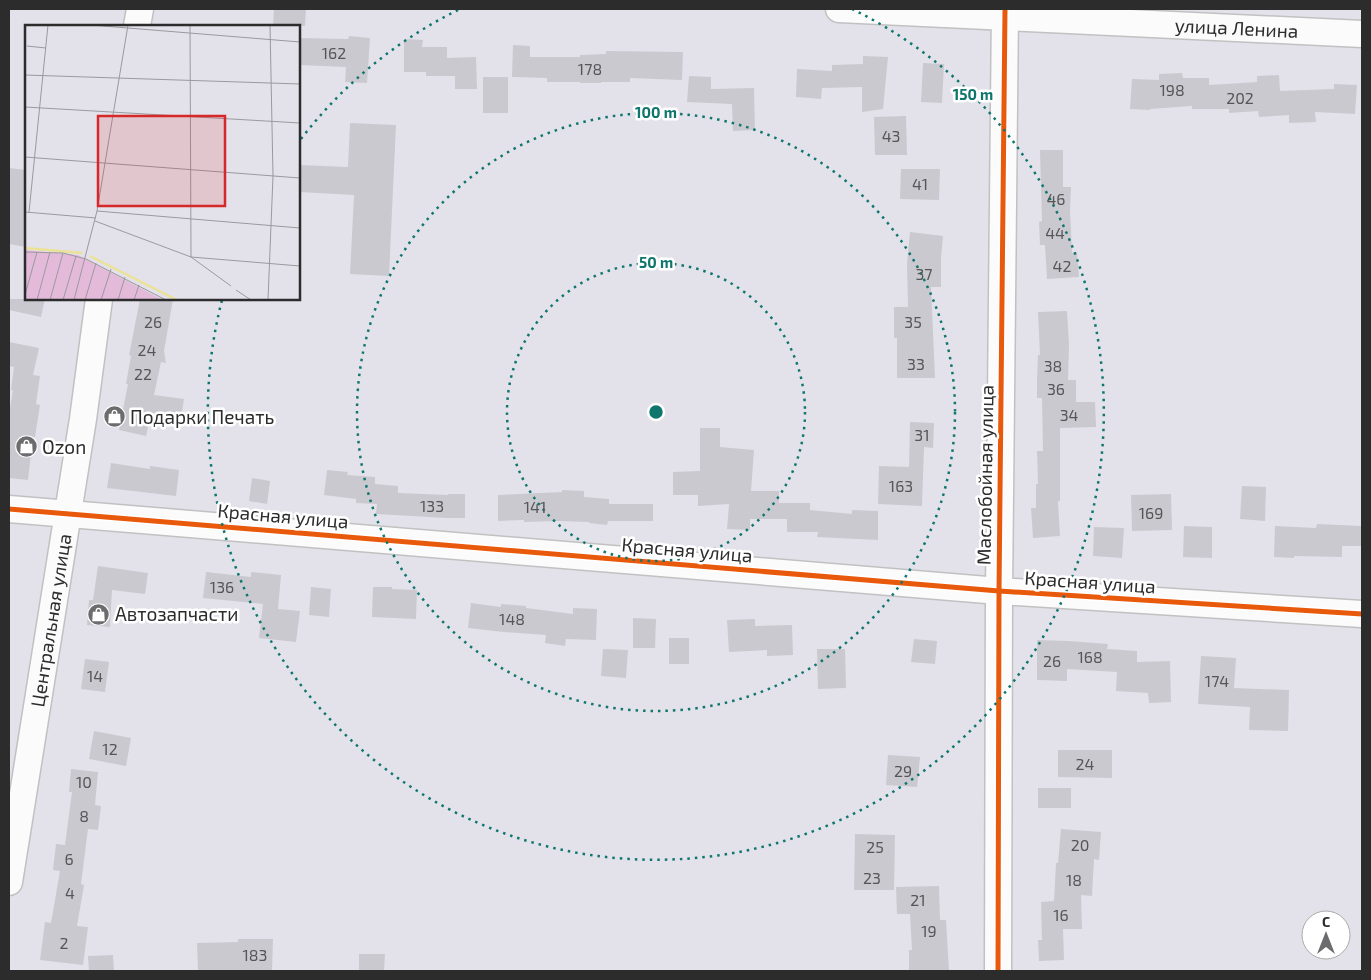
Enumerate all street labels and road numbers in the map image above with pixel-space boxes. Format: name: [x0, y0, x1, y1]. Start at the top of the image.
street label: улица Ленина: [1174, 13, 1299, 42]
street label: Маслобойная улица: [971, 385, 999, 565]
street label: Красная улица: [216, 498, 350, 534]
street label: Центральная улица: [25, 532, 76, 709]
street label: Красная улица: [620, 532, 754, 568]
street label: Красная улица: [1024, 565, 1156, 599]

